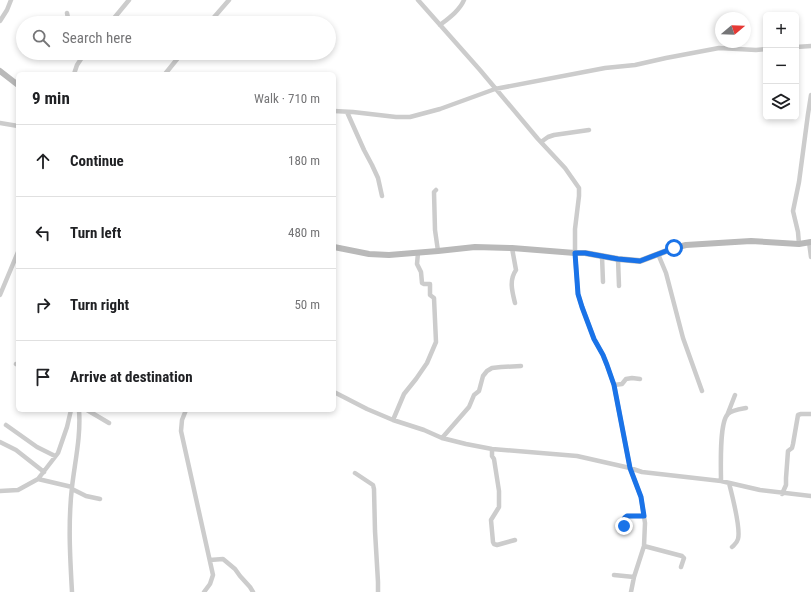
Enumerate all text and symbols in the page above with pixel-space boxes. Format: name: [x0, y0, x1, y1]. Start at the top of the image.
north arrow: [715, 12, 751, 48]
map controls: [763, 12, 799, 120]
button: +: [763, 12, 799, 48]
search box: [16, 16, 336, 60]
icon: search: [30, 27, 52, 49]
text: Search here: [62, 29, 132, 47]
button: −: [763, 48, 799, 84]
button: layers: [763, 84, 799, 120]
text: 9 min: [32, 88, 70, 108]
text: Walk · 710 m: [254, 91, 320, 106]
icon: ahead: [32, 150, 54, 172]
text: Continue: [70, 152, 124, 170]
text: 180 m: [288, 153, 320, 168]
icon: left: [32, 222, 54, 244]
text: Turn left: [70, 224, 121, 242]
text: 480 m: [288, 225, 320, 240]
route start: [665, 239, 683, 257]
icon: right: [32, 294, 54, 316]
text: Turn right: [70, 296, 129, 314]
text: 50 m: [294, 297, 320, 312]
icon: arrive: [32, 366, 54, 388]
text: Arrive at destination: [70, 368, 193, 386]
route end: [615, 517, 633, 535]

